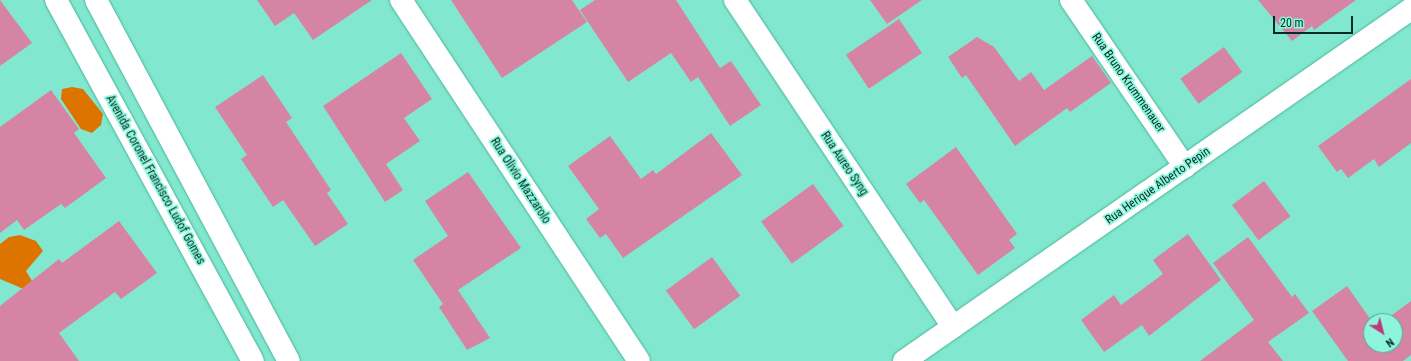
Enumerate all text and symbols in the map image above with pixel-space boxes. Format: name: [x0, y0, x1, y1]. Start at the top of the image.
scale bar: [1275, 8, 1355, 34]
text: 20 m: [1280, 16, 1304, 30]
street label: Rua Bruno Krummenauer: [1088, 31, 1168, 135]
street label: Avenida Coronel Francisco Ludof Gomes: [102, 93, 208, 267]
street label: Rua Aureo Syng: [817, 129, 871, 199]
street label: Rua Olivio Mazzarolo: [487, 135, 553, 227]
street label: Rua Herique Alberto Pepin: [1103, 144, 1213, 228]
north arrow: [1363, 313, 1403, 353]
text: N: [1383, 335, 1396, 350]

